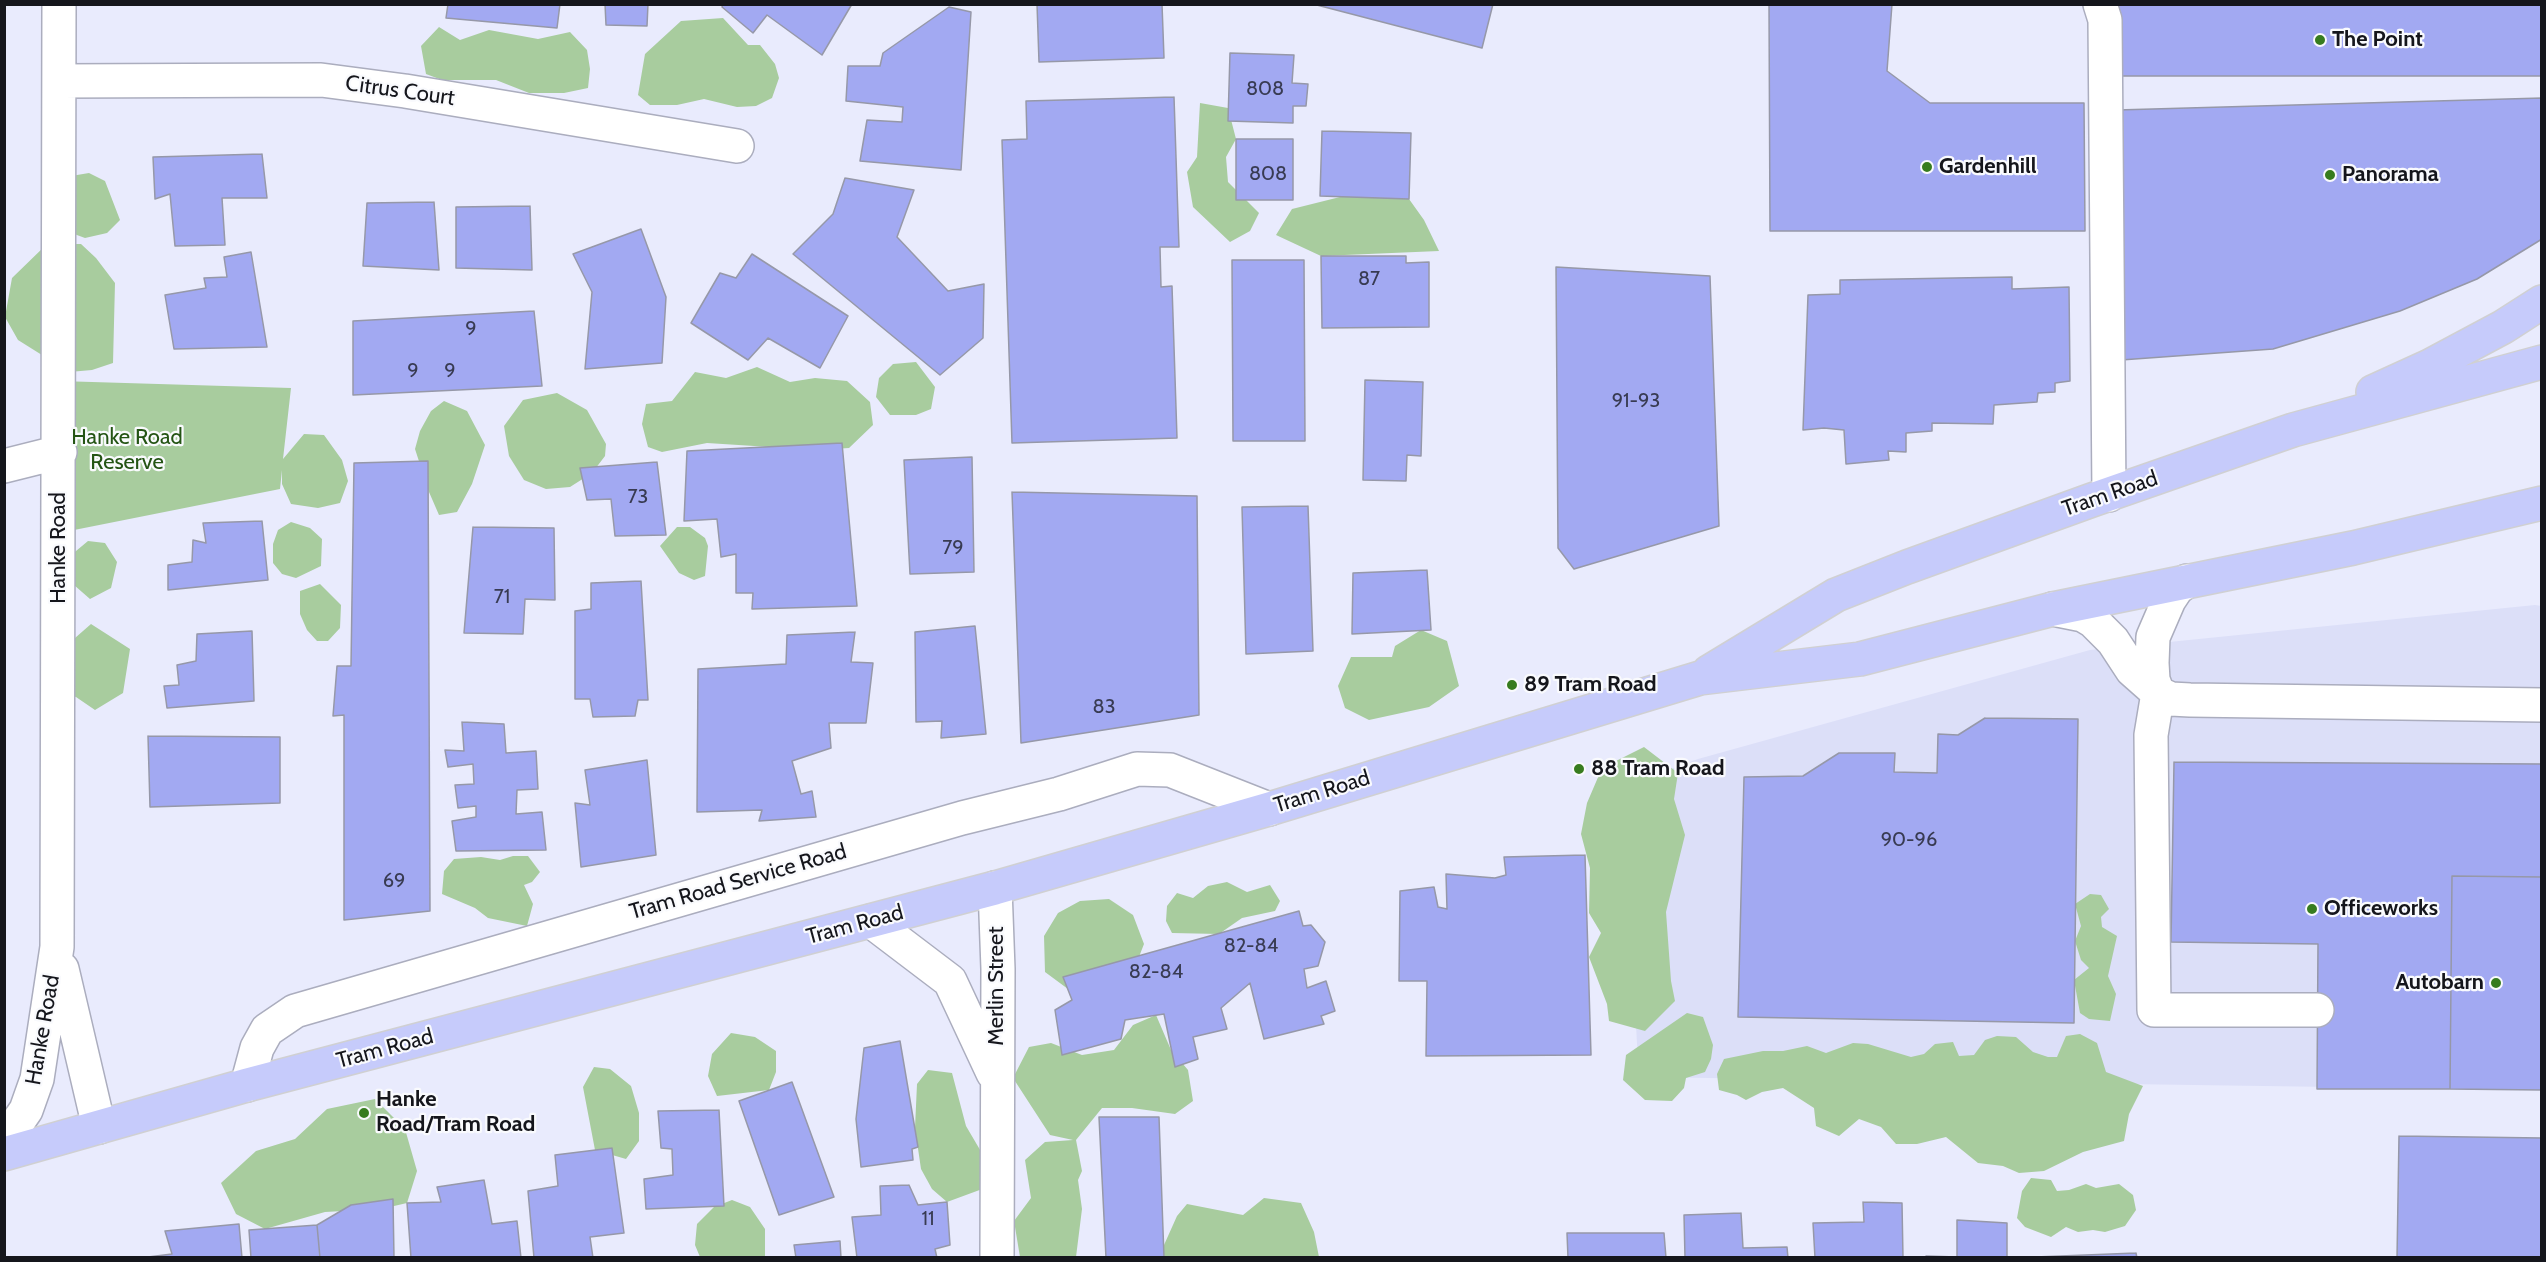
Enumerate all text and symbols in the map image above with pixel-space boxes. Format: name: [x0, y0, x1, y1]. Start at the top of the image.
place label: The Point: [2332, 27, 2423, 53]
marker: The Point: [2313, 33, 2327, 47]
street label: Citrus Court: [344, 70, 456, 112]
house number: 808: [1246, 77, 1284, 101]
place label: Gardenhill: [1939, 154, 2037, 180]
marker: Gardenhill: [1920, 160, 1934, 174]
house number: 808: [1249, 162, 1287, 186]
place label: Panorama: [2342, 162, 2439, 188]
marker: Panorama: [2323, 168, 2337, 182]
house number: 87: [1358, 267, 1380, 291]
house number: 9: [465, 317, 477, 341]
house number: 9: [407, 359, 419, 383]
house number: 9: [444, 359, 456, 383]
house number: 91-93: [1612, 389, 1660, 413]
park label: Hanke Road Reserve: [71, 425, 183, 476]
street label: Tram Road: [2059, 465, 2161, 523]
house number: 73: [628, 485, 648, 509]
street label: Hanke Road: [46, 492, 72, 604]
house number: 79: [942, 536, 964, 560]
house number: 71: [494, 585, 510, 609]
place label: 89 Tram Road: [1524, 672, 1657, 698]
marker: 89 Tram Road: [1505, 678, 1519, 692]
house number: 83: [1093, 695, 1115, 719]
place label: 88 Tram Road: [1591, 756, 1724, 782]
marker: 88 Tram Road: [1572, 762, 1586, 776]
street label: Tram Road: [1271, 765, 1373, 819]
house number: 90-96: [1881, 828, 1937, 852]
street label: Tram Road Service Road: [627, 838, 849, 926]
house number: 69: [383, 869, 405, 893]
place label: Officeworks: [2324, 896, 2438, 922]
street label: Tram Road: [804, 899, 906, 951]
marker: Officeworks: [2305, 902, 2319, 916]
street label: Merlin Street: [984, 926, 1010, 1046]
house number: 82-84: [1224, 934, 1278, 958]
house number: 82-84: [1129, 960, 1183, 984]
place label: Autobarn: [2395, 970, 2484, 996]
street label: Hanke Road: [20, 973, 66, 1087]
marker: Autobarn: [2489, 976, 2503, 990]
street label: Tram Road: [334, 1023, 436, 1075]
place label: Hanke Road/Tram Road: [376, 1087, 535, 1138]
marker: Hanke Road/Tram Road: [357, 1106, 371, 1120]
house number: 11: [921, 1207, 935, 1231]

